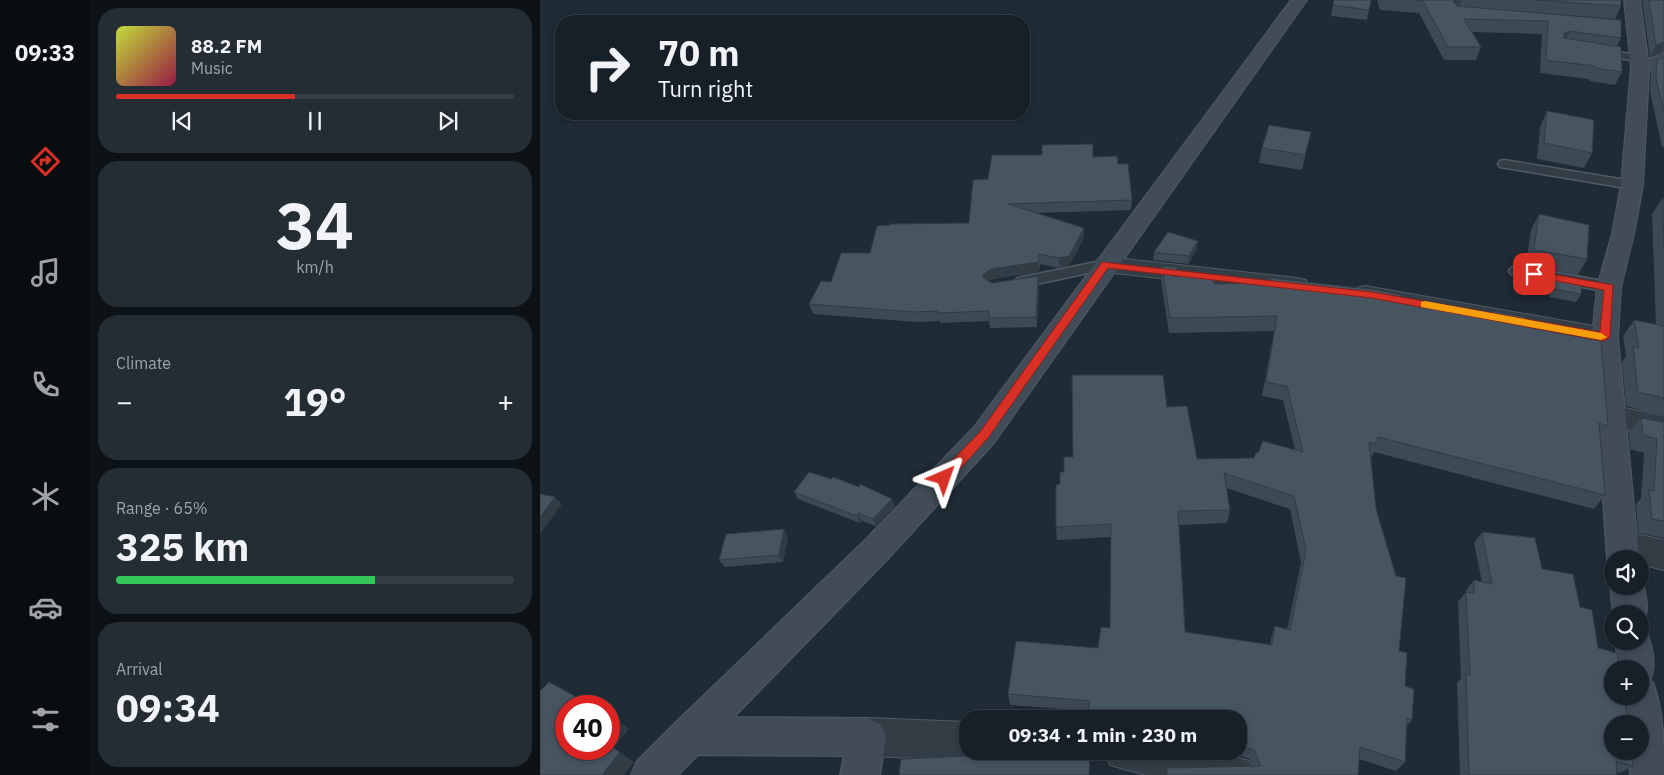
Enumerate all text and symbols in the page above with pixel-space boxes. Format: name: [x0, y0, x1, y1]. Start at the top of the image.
text: 70 m: [658, 30, 740, 76]
text: 88.2 FM: [191, 34, 262, 58]
icon: right: [575, 35, 640, 100]
text: 09:33: [15, 38, 75, 67]
text: Music: [191, 58, 233, 78]
text: Turn right: [658, 74, 753, 103]
icon: previous: [168, 107, 196, 135]
icon: pause: [301, 107, 329, 135]
icon: next: [434, 107, 462, 135]
icon: directions: [28, 144, 63, 179]
text: 34: [276, 182, 354, 267]
pin: [1513, 253, 1555, 295]
icon: music: [28, 255, 63, 290]
text: km/h: [296, 257, 334, 277]
icon: arrive: [1520, 260, 1548, 288]
text: Climate: [116, 353, 171, 373]
icon: phone: [28, 367, 63, 402]
text: 19°: [283, 377, 347, 426]
text: −: [116, 383, 133, 420]
text: +: [497, 383, 514, 420]
position arrow: [917, 451, 969, 503]
icon: climate: [28, 479, 63, 514]
text: Range · 65%: [116, 498, 208, 518]
text: 325 km: [116, 522, 249, 571]
map controls: [1604, 550, 1649, 760]
button: sound: [1604, 550, 1649, 595]
icon: car: [28, 590, 63, 625]
button: search: [1604, 605, 1649, 650]
text: Arrival: [116, 659, 163, 679]
button: +: [1604, 660, 1649, 705]
text: 09:34: [116, 683, 220, 732]
speed limit sign: 40: [555, 695, 620, 760]
icon: filters: [28, 702, 63, 737]
button: −: [1604, 715, 1649, 760]
text: 09:34 · 1 min · 230 m: [1009, 723, 1197, 747]

